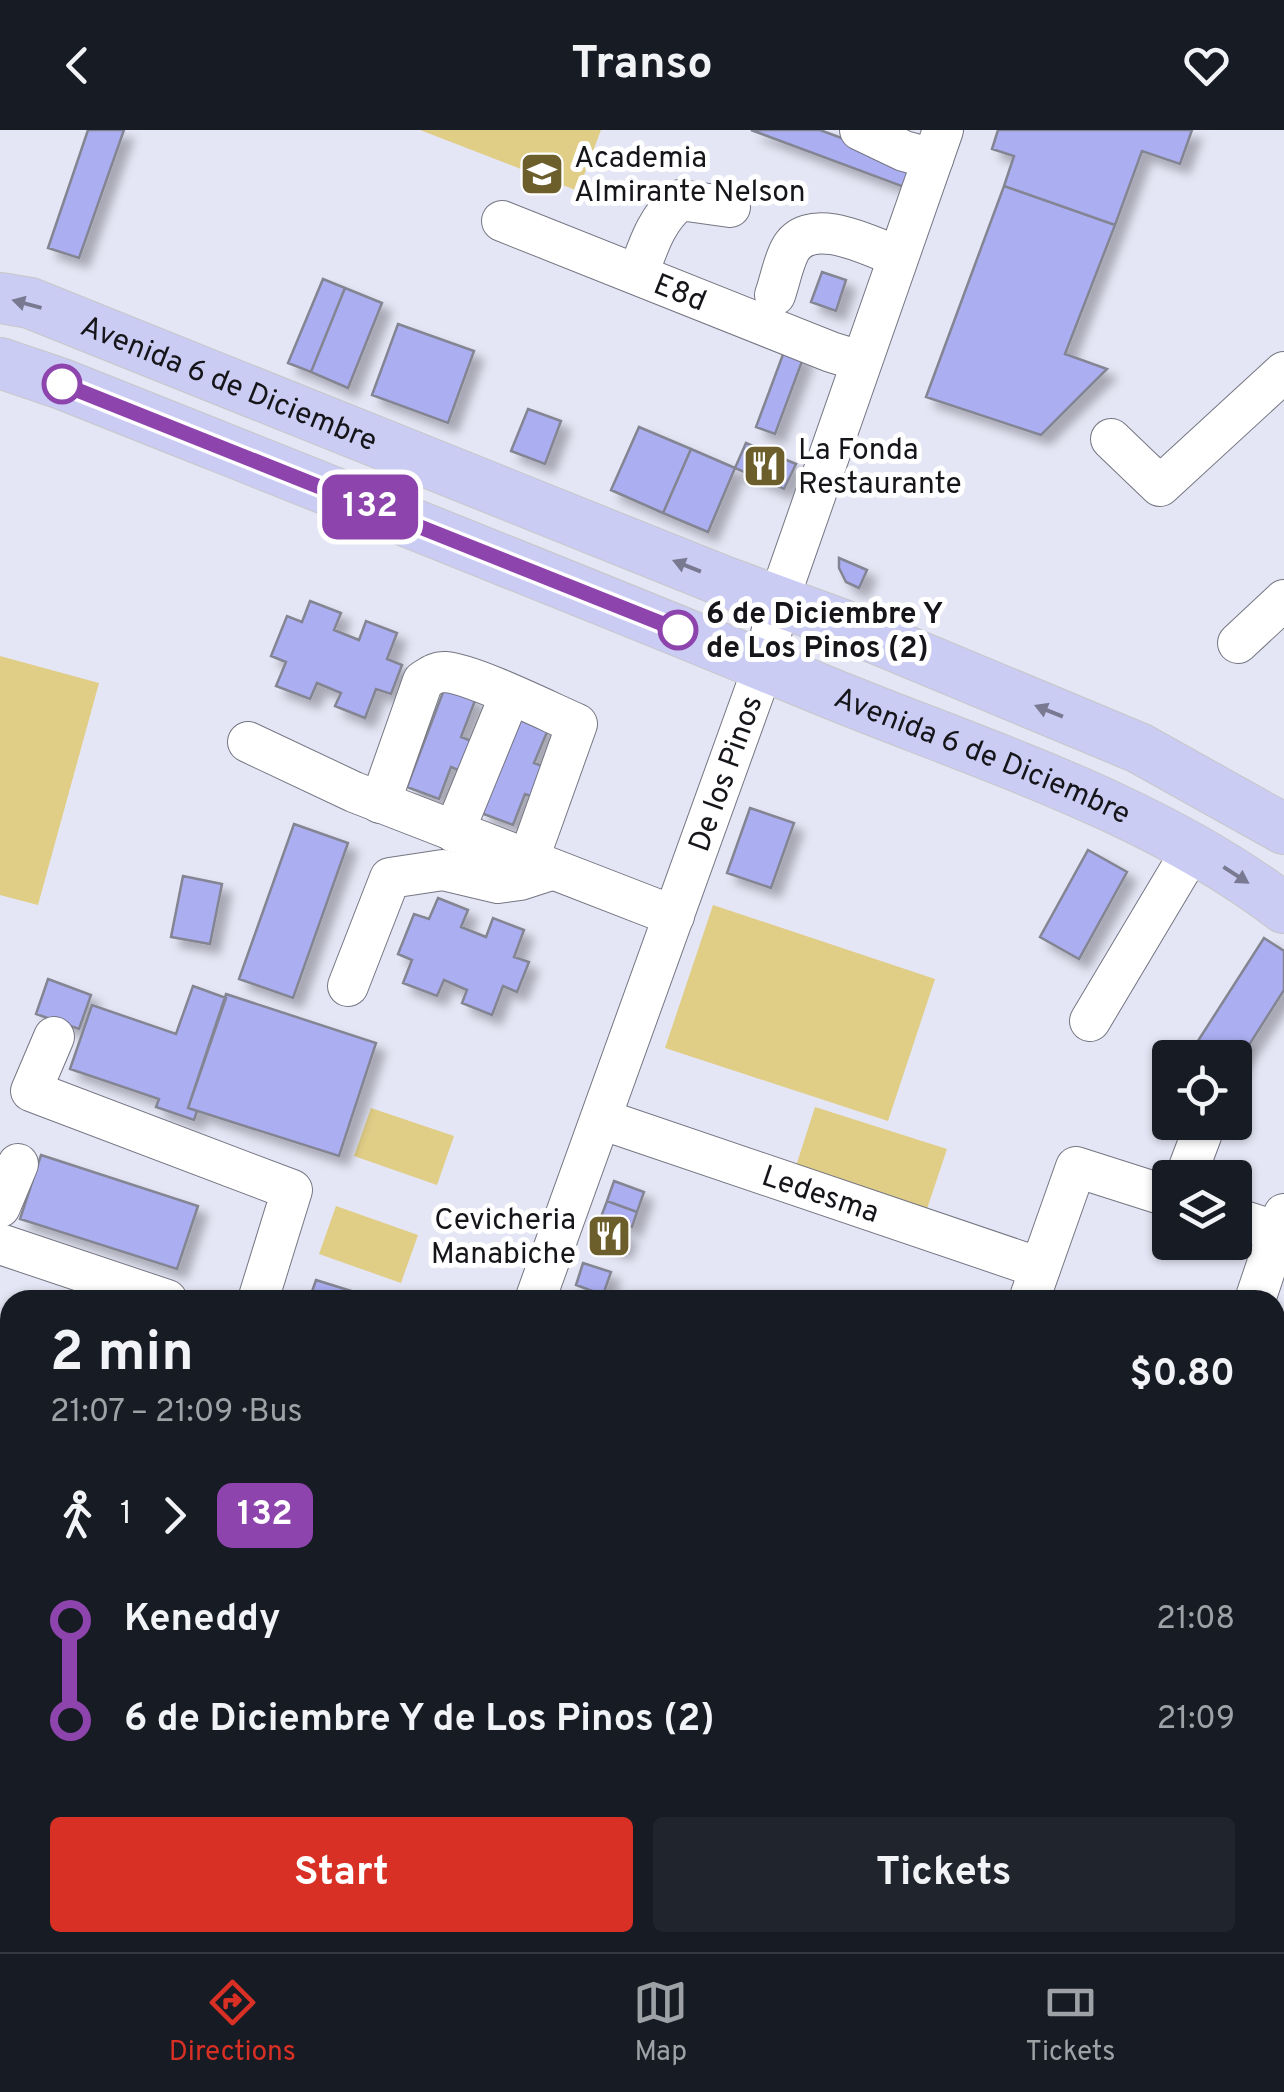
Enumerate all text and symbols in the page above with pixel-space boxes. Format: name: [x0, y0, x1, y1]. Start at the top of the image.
text: Transo: [571, 37, 713, 94]
icon: back: [50, 38, 105, 93]
icon: heart: [1179, 38, 1234, 93]
place label: Academia Almirante Nelson: [574, 141, 806, 212]
school or university icon: Academia Almirante Nelson: [519, 151, 565, 197]
street label: E8d: [648, 267, 711, 321]
one-way arrow: [11, 296, 42, 312]
street label: Avenida 6 de Diciembre: [75, 309, 382, 461]
unlabelled marker: [43, 365, 81, 403]
place label: La Fonda Restaurante: [798, 433, 962, 504]
restaurant icon: La Fonda Restaurante: [742, 443, 788, 489]
line badge: 132: [312, 474, 428, 540]
text: 132: [342, 485, 398, 529]
one-way arrow: [672, 558, 702, 574]
place label: 6 de Diciembre Y de Los Pinos (2): [706, 597, 943, 668]
marker: 6 de Diciembre Y de Los Pinos (2): [659, 611, 697, 649]
street label: Avenida 6 de Diciembre: [828, 681, 1136, 834]
street label: De los Pinos: [682, 691, 772, 857]
one-way arrow: [1034, 702, 1064, 718]
one-way arrow: [1223, 866, 1250, 884]
map controls: [1152, 1040, 1252, 1260]
button: locate: [1152, 1040, 1252, 1140]
street label: Ledesma: [756, 1159, 883, 1233]
button: layers: [1152, 1160, 1252, 1260]
place label: Cevicheria Manabiche: [431, 1203, 576, 1274]
restaurant icon: Cevicheria Manabiche: [586, 1213, 632, 1259]
text: 2 min: [50, 1320, 194, 1390]
text: $0.80: [1130, 1351, 1235, 1400]
text: 21:07 – 21:09 · Bus: [50, 1393, 303, 1433]
icon: walk: [50, 1488, 105, 1543]
icon: forward: [147, 1488, 202, 1543]
text: 132: [237, 1493, 293, 1537]
text: 1: [120, 1495, 132, 1535]
text: Keneddy: [124, 1596, 281, 1645]
text: 21:08: [1156, 1600, 1235, 1640]
text: 6 de Diciembre Y de Los Pinos (2): [124, 1696, 715, 1745]
text: 21:09: [1157, 1700, 1235, 1740]
button: Start: [50, 1817, 633, 1932]
button: Tickets: [653, 1817, 1235, 1932]
tab: Directions: [169, 1975, 296, 2071]
tab: Map: [633, 1975, 688, 2071]
tab: Tickets: [1026, 1975, 1115, 2071]

